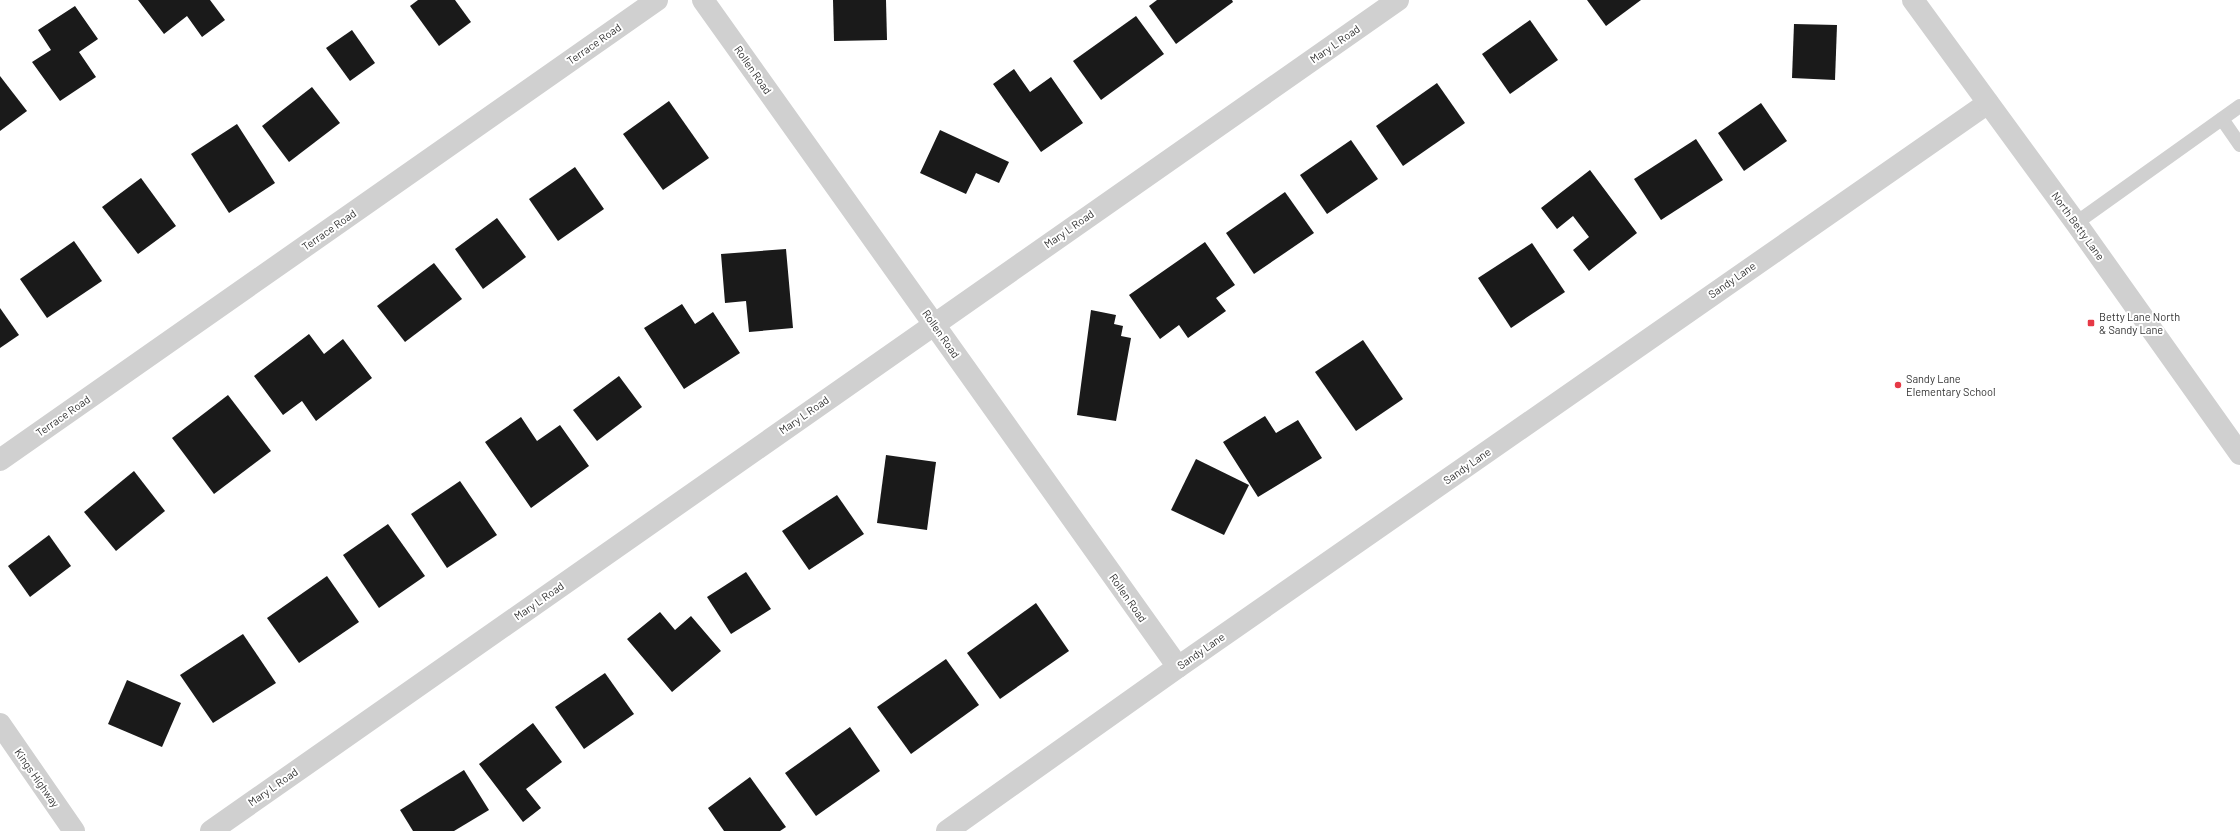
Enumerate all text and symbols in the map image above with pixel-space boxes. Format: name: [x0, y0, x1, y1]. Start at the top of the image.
street label: Terrace Road: [564, 20, 623, 67]
street label: Mary L Road: [1307, 22, 1362, 66]
street label: Rollen Road: [732, 43, 775, 96]
street label: North Betty Lane: [2049, 189, 2108, 263]
street label: Terrace Road: [299, 206, 358, 253]
street label: Mary L Road: [1041, 207, 1096, 251]
street label: Sandy Lane: [1706, 258, 1758, 301]
street label: Rollen Road: [920, 307, 963, 360]
place label: Betty Lane North & Sandy Lane: [2099, 310, 2180, 336]
marker: Betty Lane North & Sandy Lane: [2086, 318, 2096, 328]
place label: Sandy Lane Elementary School: [1906, 372, 1996, 398]
marker: Sandy Lane Elementary School: [1893, 380, 1903, 390]
street label: Terrace Road: [33, 392, 92, 439]
street label: Mary L Road: [776, 393, 831, 437]
street label: Sandy Lane: [1441, 444, 1493, 487]
street label: Rollen Road: [1107, 571, 1150, 624]
street label: Mary L Road: [511, 579, 566, 623]
street label: Sandy Lane: [1175, 629, 1227, 672]
street label: Kings Highway: [12, 746, 62, 810]
street label: Mary L Road: [245, 765, 300, 809]

